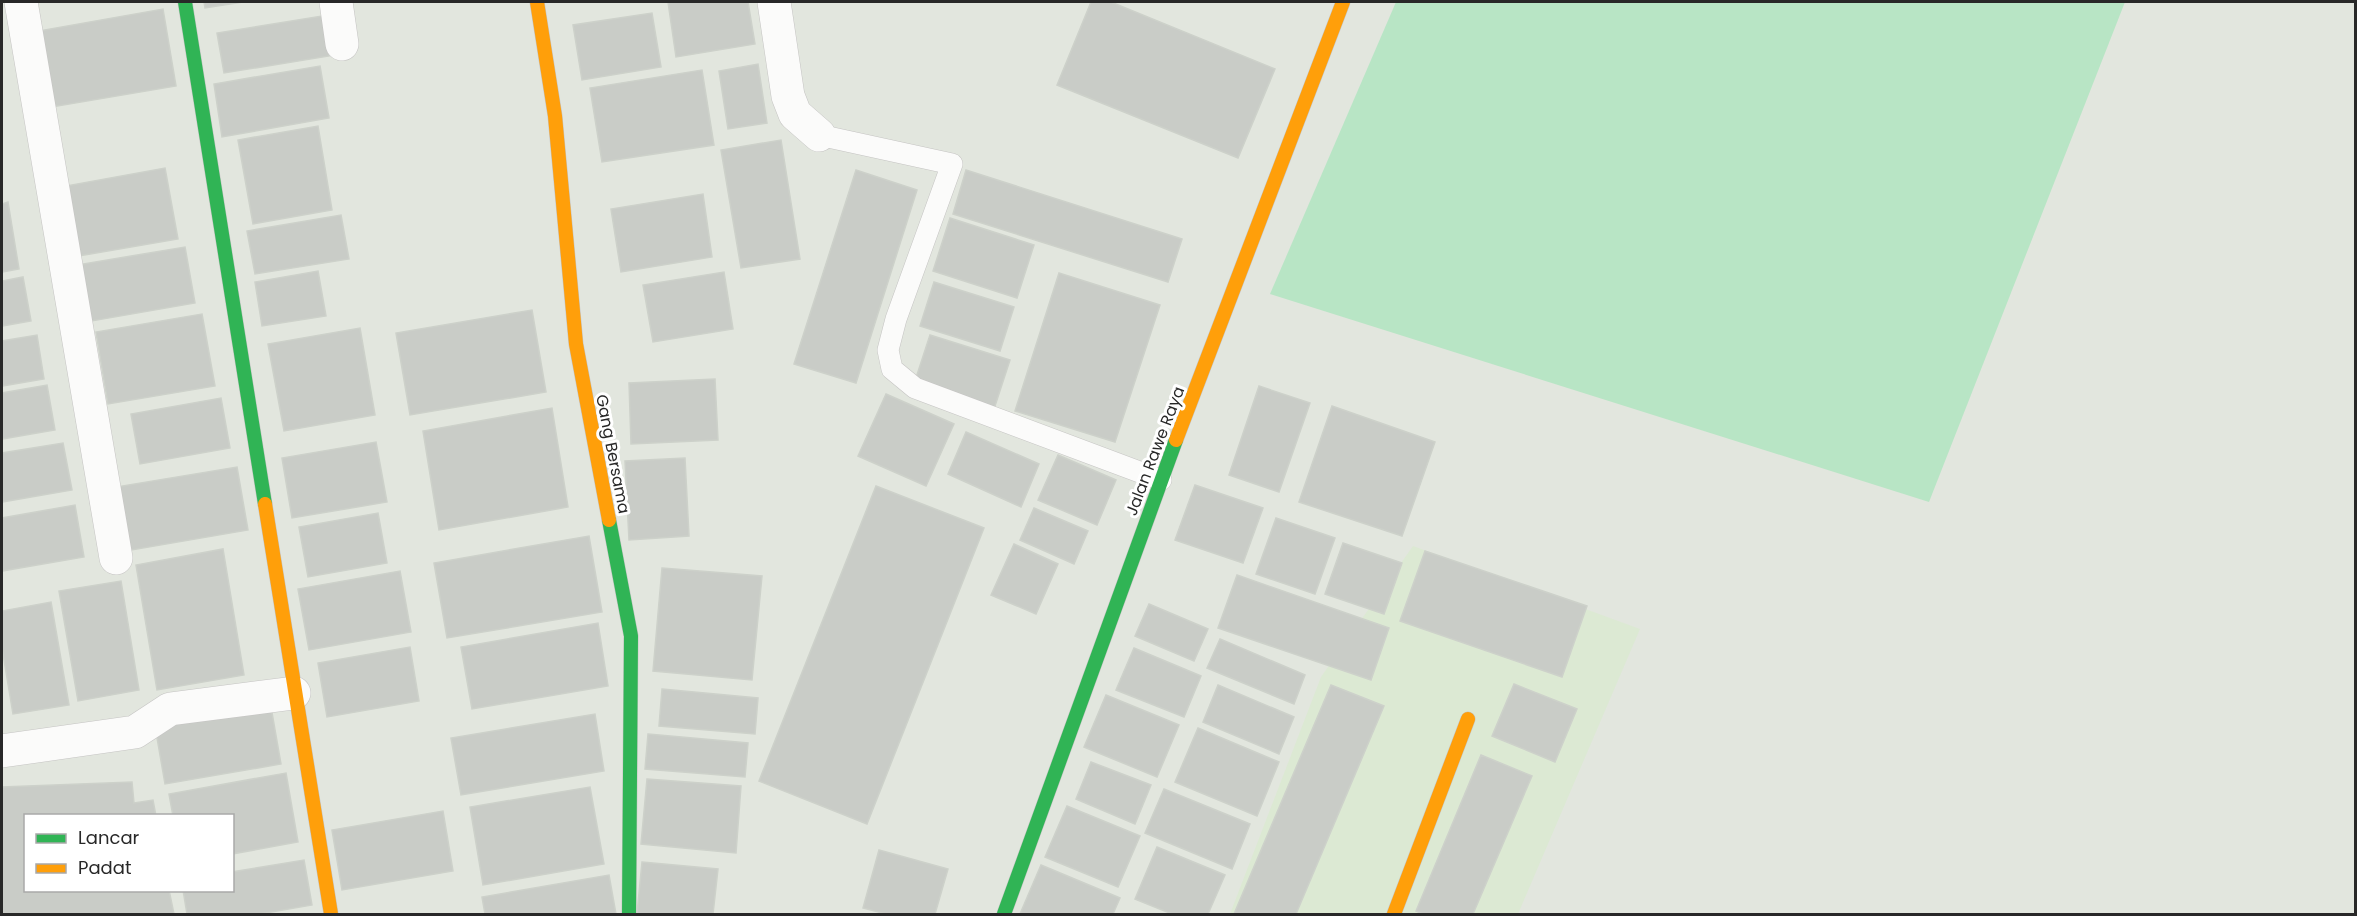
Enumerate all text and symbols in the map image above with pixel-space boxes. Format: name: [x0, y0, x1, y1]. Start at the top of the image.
street label: Jalan Rawe Raya: [1120, 383, 1190, 519]
street label: Gang Bersama: [590, 393, 636, 515]
legend: [24, 814, 234, 892]
text: Lancar: [78, 825, 140, 850]
text: Padat: [78, 855, 131, 880]

